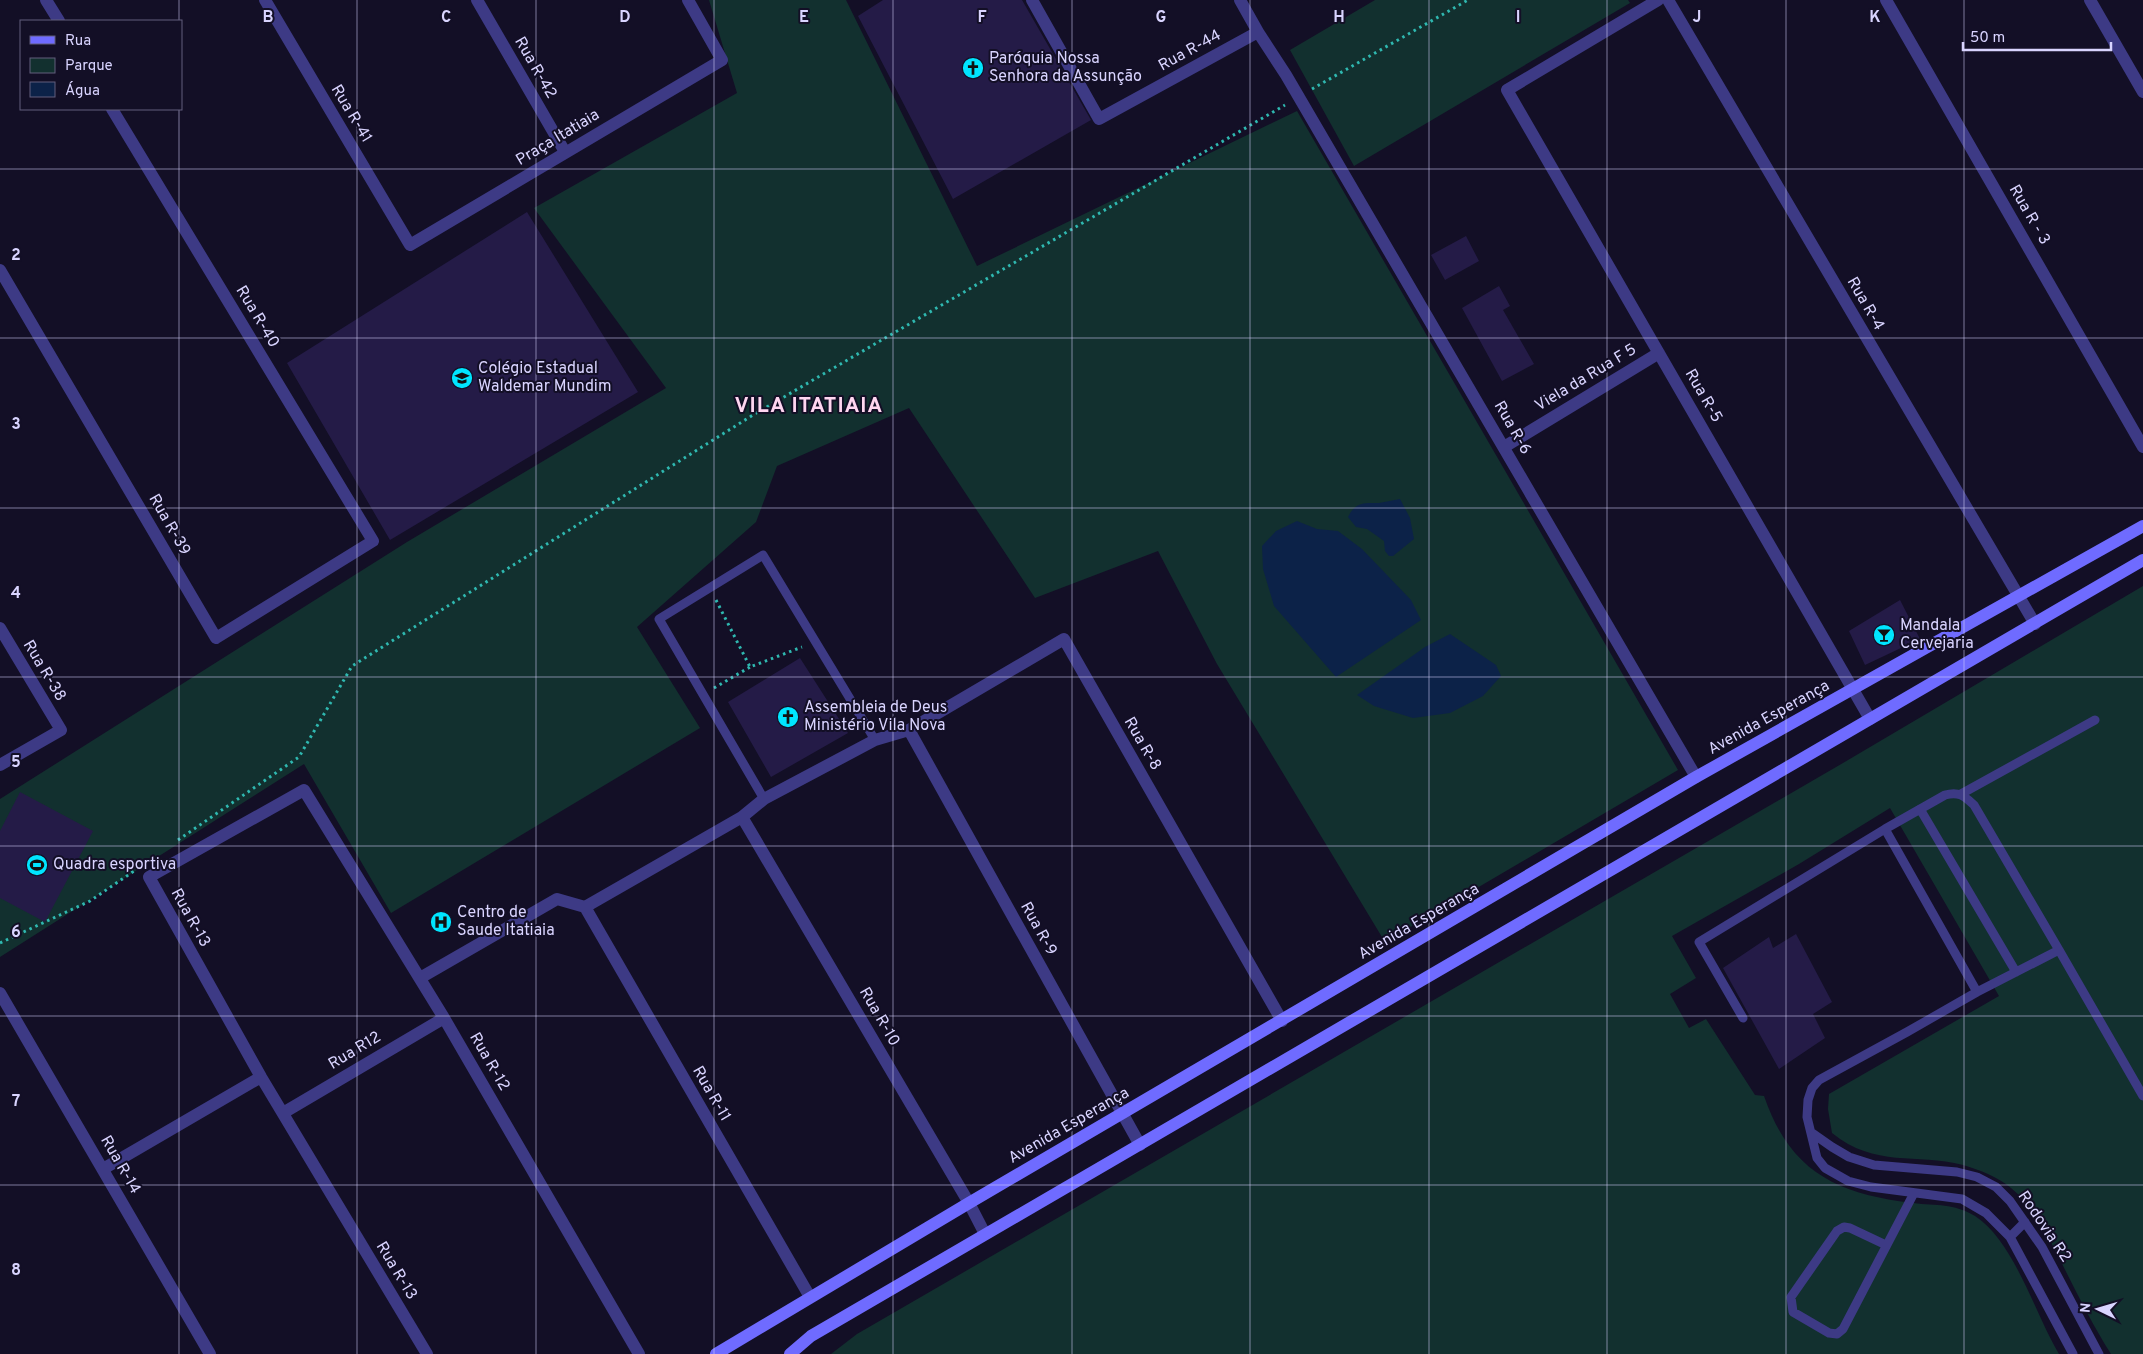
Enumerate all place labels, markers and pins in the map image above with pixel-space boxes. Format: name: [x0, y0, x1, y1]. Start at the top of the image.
place label: Paróquia Nossa Senhora da Assunção: [989, 49, 1142, 87]
church icon: Paróquia Nossa Senhora da Assunção: [961, 56, 985, 80]
place label: Colégio Estadual Waldemar Mundim: [478, 359, 612, 397]
school or university icon: Colégio Estadual Waldemar Mundim: [450, 366, 474, 390]
place label: Mandala Cervejaria: [1900, 616, 1974, 654]
bar icon: Mandala Cervejaria: [1872, 623, 1896, 647]
place label: Assembleia de Deus Ministério Vila Nova: [804, 698, 947, 736]
church icon: Assembleia de Deus Ministério Vila Nova: [776, 705, 800, 729]
sports icon: Quadra esportiva: [25, 853, 49, 877]
place label: Quadra esportiva: [53, 855, 176, 875]
place label: Centro de Saude Itatiaia: [457, 903, 555, 941]
hospital icon: Centro de Saude Itatiaia: [429, 910, 453, 934]

